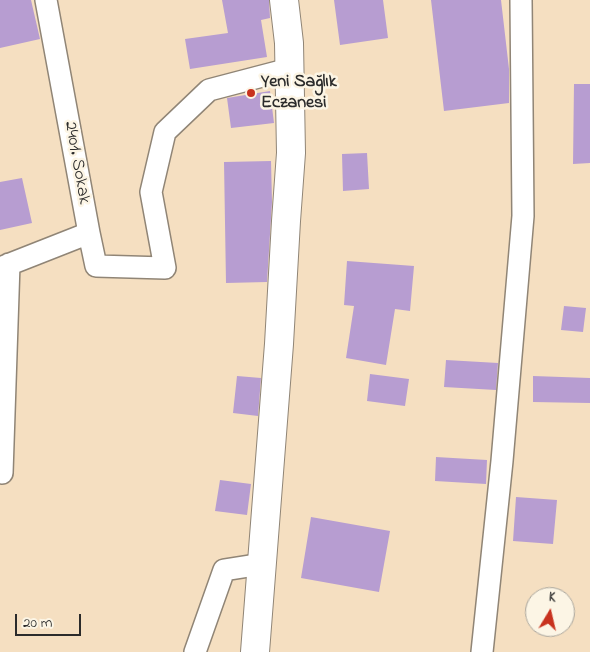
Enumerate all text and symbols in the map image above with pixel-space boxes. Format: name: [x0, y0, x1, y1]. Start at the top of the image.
place label: Yeni Sağlık Eczanesi: [261, 72, 337, 115]
marker: Yeni Sağlık Eczanesi: [245, 87, 257, 99]
street label: 2401. Sokak: [58, 120, 94, 206]
north arrow: [525, 587, 575, 637]
text: K: [547, 587, 557, 609]
scale bar: [18, 604, 84, 636]
text: 20 m: [23, 612, 52, 634]

